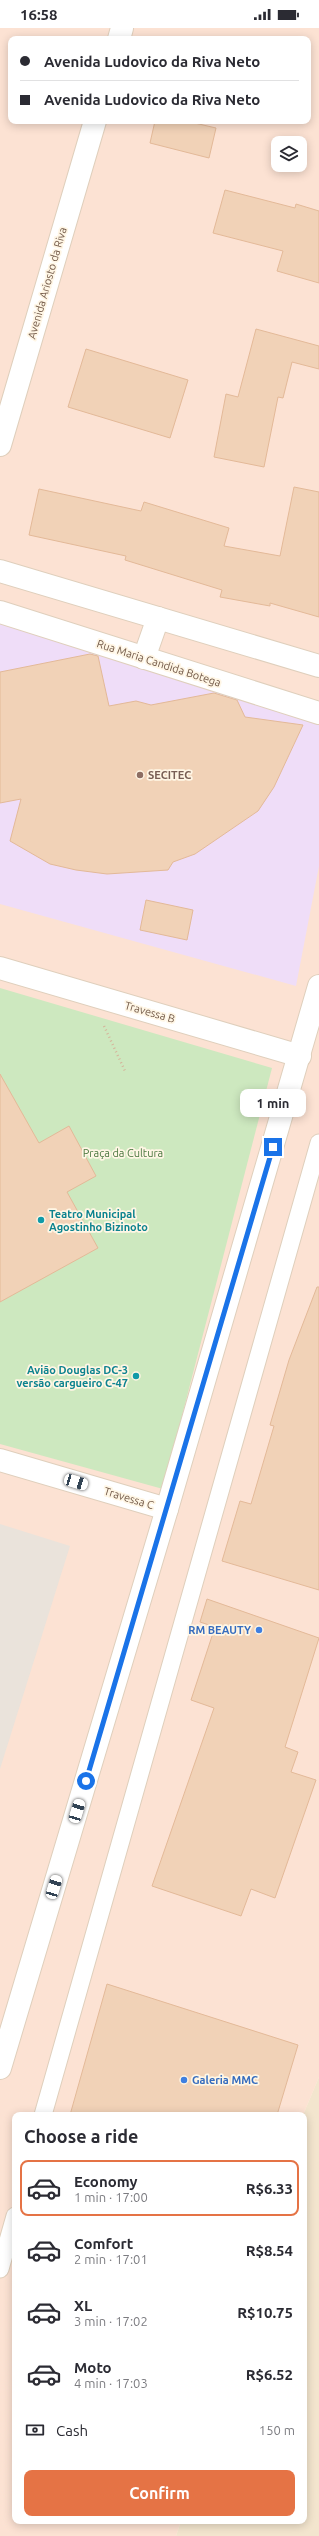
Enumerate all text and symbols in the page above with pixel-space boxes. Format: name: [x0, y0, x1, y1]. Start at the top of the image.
text: 16:58: [20, 6, 58, 23]
text: Avenida Ludovico da Riva Neto: [44, 53, 260, 70]
text: Avenida Ludovico da Riva Neto: [44, 91, 260, 108]
map controls: [271, 136, 307, 172]
button: layers: [271, 136, 307, 172]
street label: Avenida Ariosto da Riva: [25, 226, 69, 340]
street label: Rua Maria Candida Botega: [95, 637, 223, 689]
place label: SECITEC: [148, 769, 191, 781]
marker: SECITEC: [135, 770, 145, 780]
street label: Travessa B: [124, 999, 176, 1025]
callout: 1 min: [240, 1089, 306, 1117]
text: 1 min: [257, 1096, 289, 1110]
route end: [264, 1138, 282, 1156]
park label: Praça da Cultura: [83, 1147, 163, 1159]
place label: Teatro Municipal Agostinho Bizinoto: [49, 1208, 148, 1233]
marker: Teatro Municipal Agostinho Bizinoto: [36, 1215, 46, 1225]
place label: Avião Douglas DC-3 versão cargueiro C-47: [17, 1364, 128, 1389]
marker: Avião Douglas DC-3 versão cargueiro C-47: [131, 1371, 141, 1381]
car: [63, 1473, 89, 1491]
street label: Travessa C: [103, 1485, 156, 1511]
place label: RM BEAUTY: [188, 1624, 251, 1636]
marker: RM BEAUTY: [254, 1625, 264, 1635]
route start: [77, 1772, 95, 1790]
car: [68, 1798, 86, 1824]
car: [45, 1874, 63, 1900]
place label: Galeria MMC: [192, 2074, 258, 2086]
marker: Galeria MMC: [179, 2075, 189, 2085]
text: Choose a ride: [24, 2126, 138, 2146]
icon: car: [26, 2170, 62, 2206]
text: Economy: [74, 2173, 138, 2190]
text: R$6.33: [246, 2180, 293, 2197]
text: 1 min · 17:00: [74, 2190, 148, 2204]
icon: car: [26, 2232, 62, 2268]
text: Comfort: [74, 2235, 133, 2252]
text: R$8.54: [246, 2242, 293, 2259]
text: 2 min · 17:01: [74, 2252, 148, 2266]
icon: car: [26, 2294, 62, 2330]
text: XL: [74, 2297, 92, 2314]
text: R$10.75: [237, 2304, 293, 2321]
text: 3 min · 17:02: [74, 2314, 148, 2328]
icon: car: [26, 2356, 62, 2392]
text: Moto: [74, 2359, 112, 2376]
text: R$6.52: [246, 2366, 293, 2383]
text: 4 min · 17:03: [74, 2376, 148, 2390]
icon: cash: [24, 2419, 46, 2441]
text: Cash: [56, 2422, 88, 2439]
text: 150 m: [259, 2423, 295, 2437]
button: Confirm: [24, 2470, 295, 2516]

